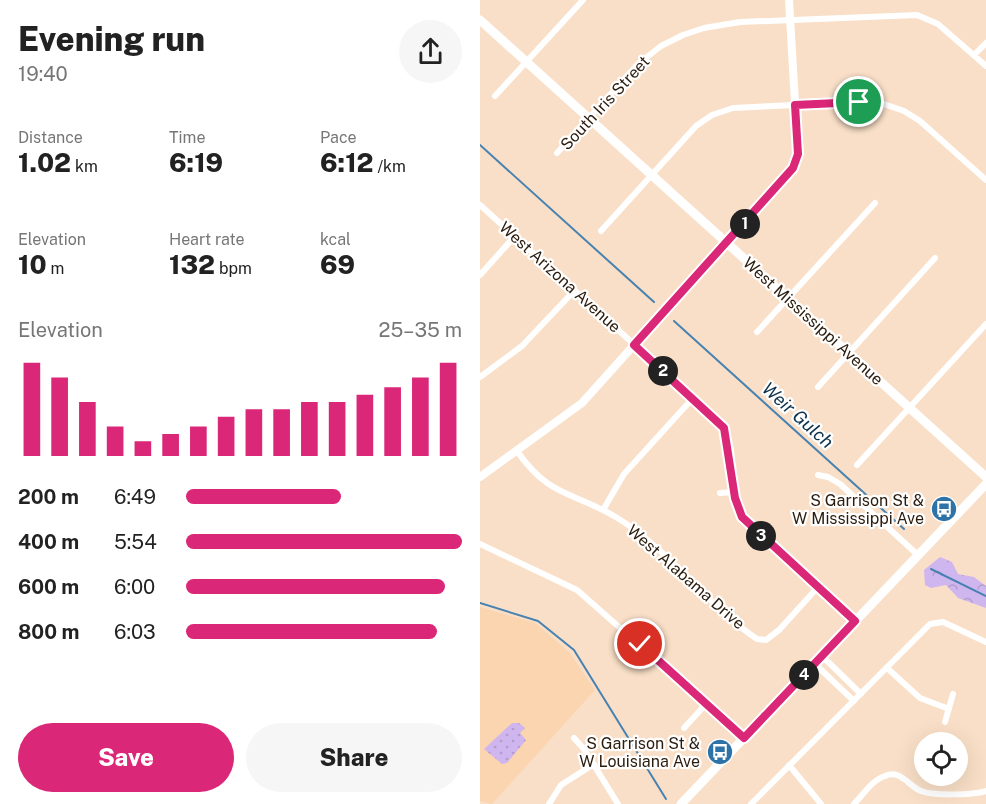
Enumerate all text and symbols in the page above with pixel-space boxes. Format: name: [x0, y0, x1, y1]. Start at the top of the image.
text: Evening run: [18, 20, 205, 58]
button: share: [399, 20, 462, 83]
street label: South Iris Street: [557, 52, 653, 154]
text: 19:40: [18, 62, 68, 86]
pin: [833, 76, 884, 127]
icon: arrive: [842, 85, 875, 118]
text: Distance: [18, 128, 83, 147]
text: Time: [169, 128, 205, 147]
text: Pace: [320, 128, 357, 147]
text: 1.02: [18, 147, 71, 178]
text: 6:19: [169, 147, 223, 178]
text: 6:12: [320, 147, 374, 178]
text: km: [71, 157, 98, 176]
text: /km: [374, 157, 406, 176]
pin: 1: [730, 209, 760, 239]
text: 1: [742, 214, 748, 233]
street label: West Arizona Avenue: [495, 218, 625, 336]
text: Elevation: [18, 230, 86, 249]
text: Heart rate: [169, 230, 245, 249]
text: kcal: [320, 230, 351, 249]
text: 10: [18, 249, 47, 280]
text: 132: [169, 249, 215, 280]
text: 69: [320, 249, 355, 280]
street label: West Mississippi Avenue: [739, 253, 887, 389]
text: m: [47, 259, 64, 278]
text: bpm: [215, 259, 252, 278]
text: Elevation: [18, 318, 103, 342]
text: 25–35 m: [379, 318, 462, 342]
pin: 2: [648, 356, 678, 386]
text: 2: [658, 361, 668, 380]
water label: Weir Gulch: [758, 378, 838, 452]
text: 200 m: [18, 485, 79, 509]
text: 6:49: [114, 485, 156, 509]
place label: S Garrison St & W Mississippi Ave: [792, 491, 924, 528]
bus stop icon: S Garrison St & W Mississippi Ave: [929, 494, 959, 524]
street label: West Alabama Drive: [623, 521, 749, 633]
pin: 3: [746, 521, 776, 551]
text: 3: [756, 526, 766, 545]
text: 400 m: [18, 530, 79, 554]
text: 5:54: [114, 530, 157, 554]
text: 600 m: [18, 575, 79, 599]
text: 6:00: [114, 575, 155, 599]
pin: [614, 618, 665, 669]
text: 800 m: [18, 620, 80, 644]
text: 6:03: [114, 620, 156, 644]
icon: check: [623, 627, 656, 660]
pin: 4: [789, 660, 819, 690]
text: 4: [799, 665, 809, 684]
button: Save: [18, 723, 234, 792]
button: Share: [246, 723, 462, 792]
map controls: [914, 732, 968, 786]
button: locate: [914, 732, 968, 786]
place label: S Garrison St & W Louisiana Ave: [579, 734, 700, 771]
bus stop icon: S Garrison St & W Louisiana Ave: [705, 737, 735, 767]

